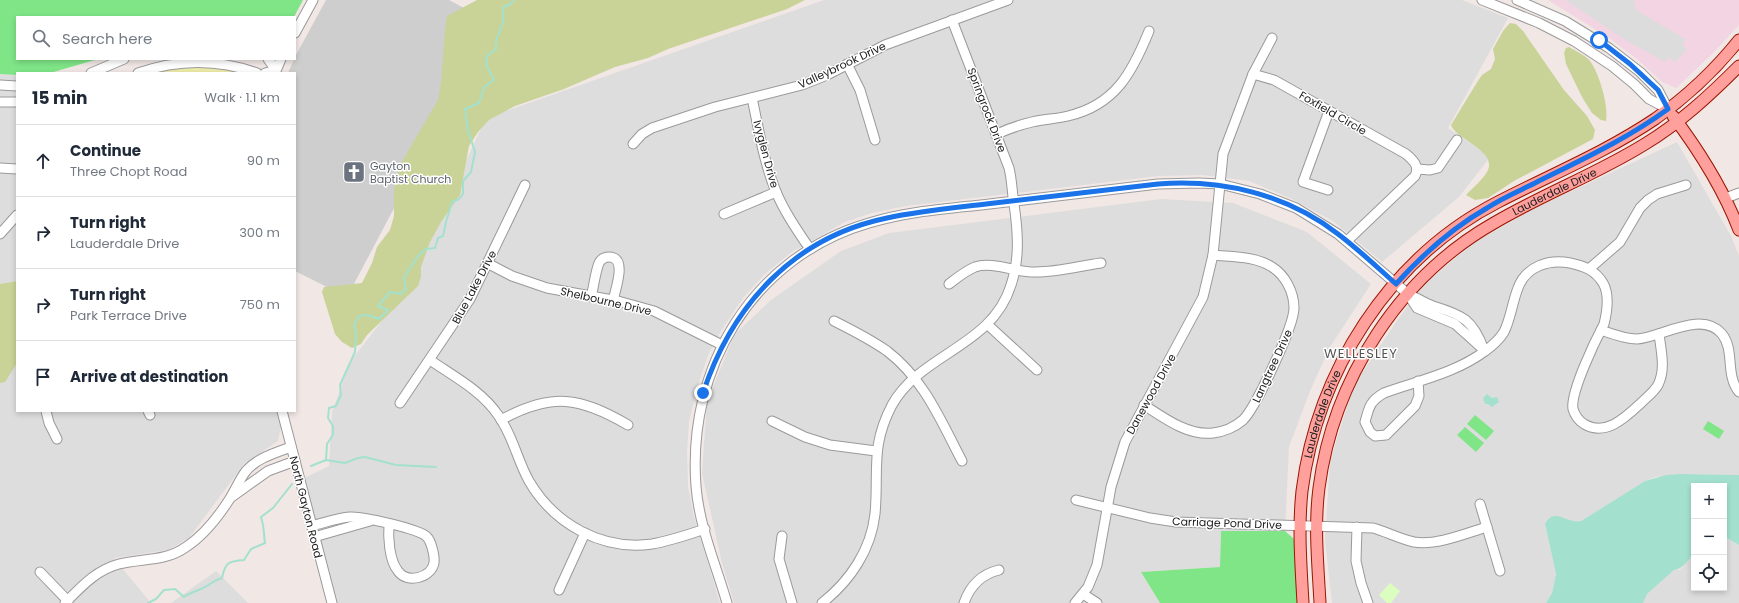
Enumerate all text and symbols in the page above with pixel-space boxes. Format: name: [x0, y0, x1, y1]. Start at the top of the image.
search box: [16, 16, 296, 60]
icon: search: [30, 27, 52, 49]
text: Search here: [62, 28, 152, 49]
route start: [1590, 31, 1608, 49]
street label: Valleybrook Drive: [796, 38, 889, 92]
street label: Springrock Drive: [964, 66, 1011, 155]
text: 15 min: [32, 86, 88, 110]
street label: Foxfield Circle: [1296, 87, 1370, 139]
text: Walk · 1.1 km: [204, 88, 280, 107]
street label: Ivyglen Drive: [749, 118, 783, 190]
text: Continue: [70, 140, 141, 161]
icon: ahead: [32, 150, 54, 172]
text: 90 m: [247, 151, 280, 170]
place label: Gayton Baptist Church: [370, 158, 451, 187]
church icon: Gayton Baptist Church: [341, 159, 367, 185]
text: Three Chopt Road: [70, 162, 187, 181]
street label: Lauderdale Drive: [1509, 164, 1600, 219]
text: Turn right: [70, 212, 146, 233]
icon: right: [32, 222, 54, 244]
text: 300 m: [239, 223, 280, 242]
text: Lauderdale Drive: [70, 234, 179, 253]
street label: Blue Lake Drive: [448, 247, 500, 327]
street label: Shelbourne Drive: [559, 283, 653, 319]
text: Turn right: [70, 284, 146, 305]
icon: right: [32, 294, 54, 316]
text: 750 m: [240, 295, 280, 314]
text: Park Terrace Drive: [70, 306, 187, 325]
street label: Langtree Drive: [1248, 327, 1296, 405]
district label: WELLESLEY: [1324, 344, 1398, 363]
street label: Danewood Drive: [1122, 351, 1180, 437]
icon: arrive: [32, 366, 54, 388]
text: Arrive at destination: [70, 366, 228, 387]
street label: Lauderdale Drive: [1300, 367, 1345, 460]
route end: [694, 384, 712, 402]
street label: North Gayton Road: [286, 454, 326, 560]
map controls: [1691, 483, 1727, 591]
button: +: [1691, 483, 1727, 519]
street label: Carriage Pond Drive: [1172, 513, 1282, 533]
button: −: [1691, 519, 1727, 555]
button: locate: [1691, 555, 1727, 591]

